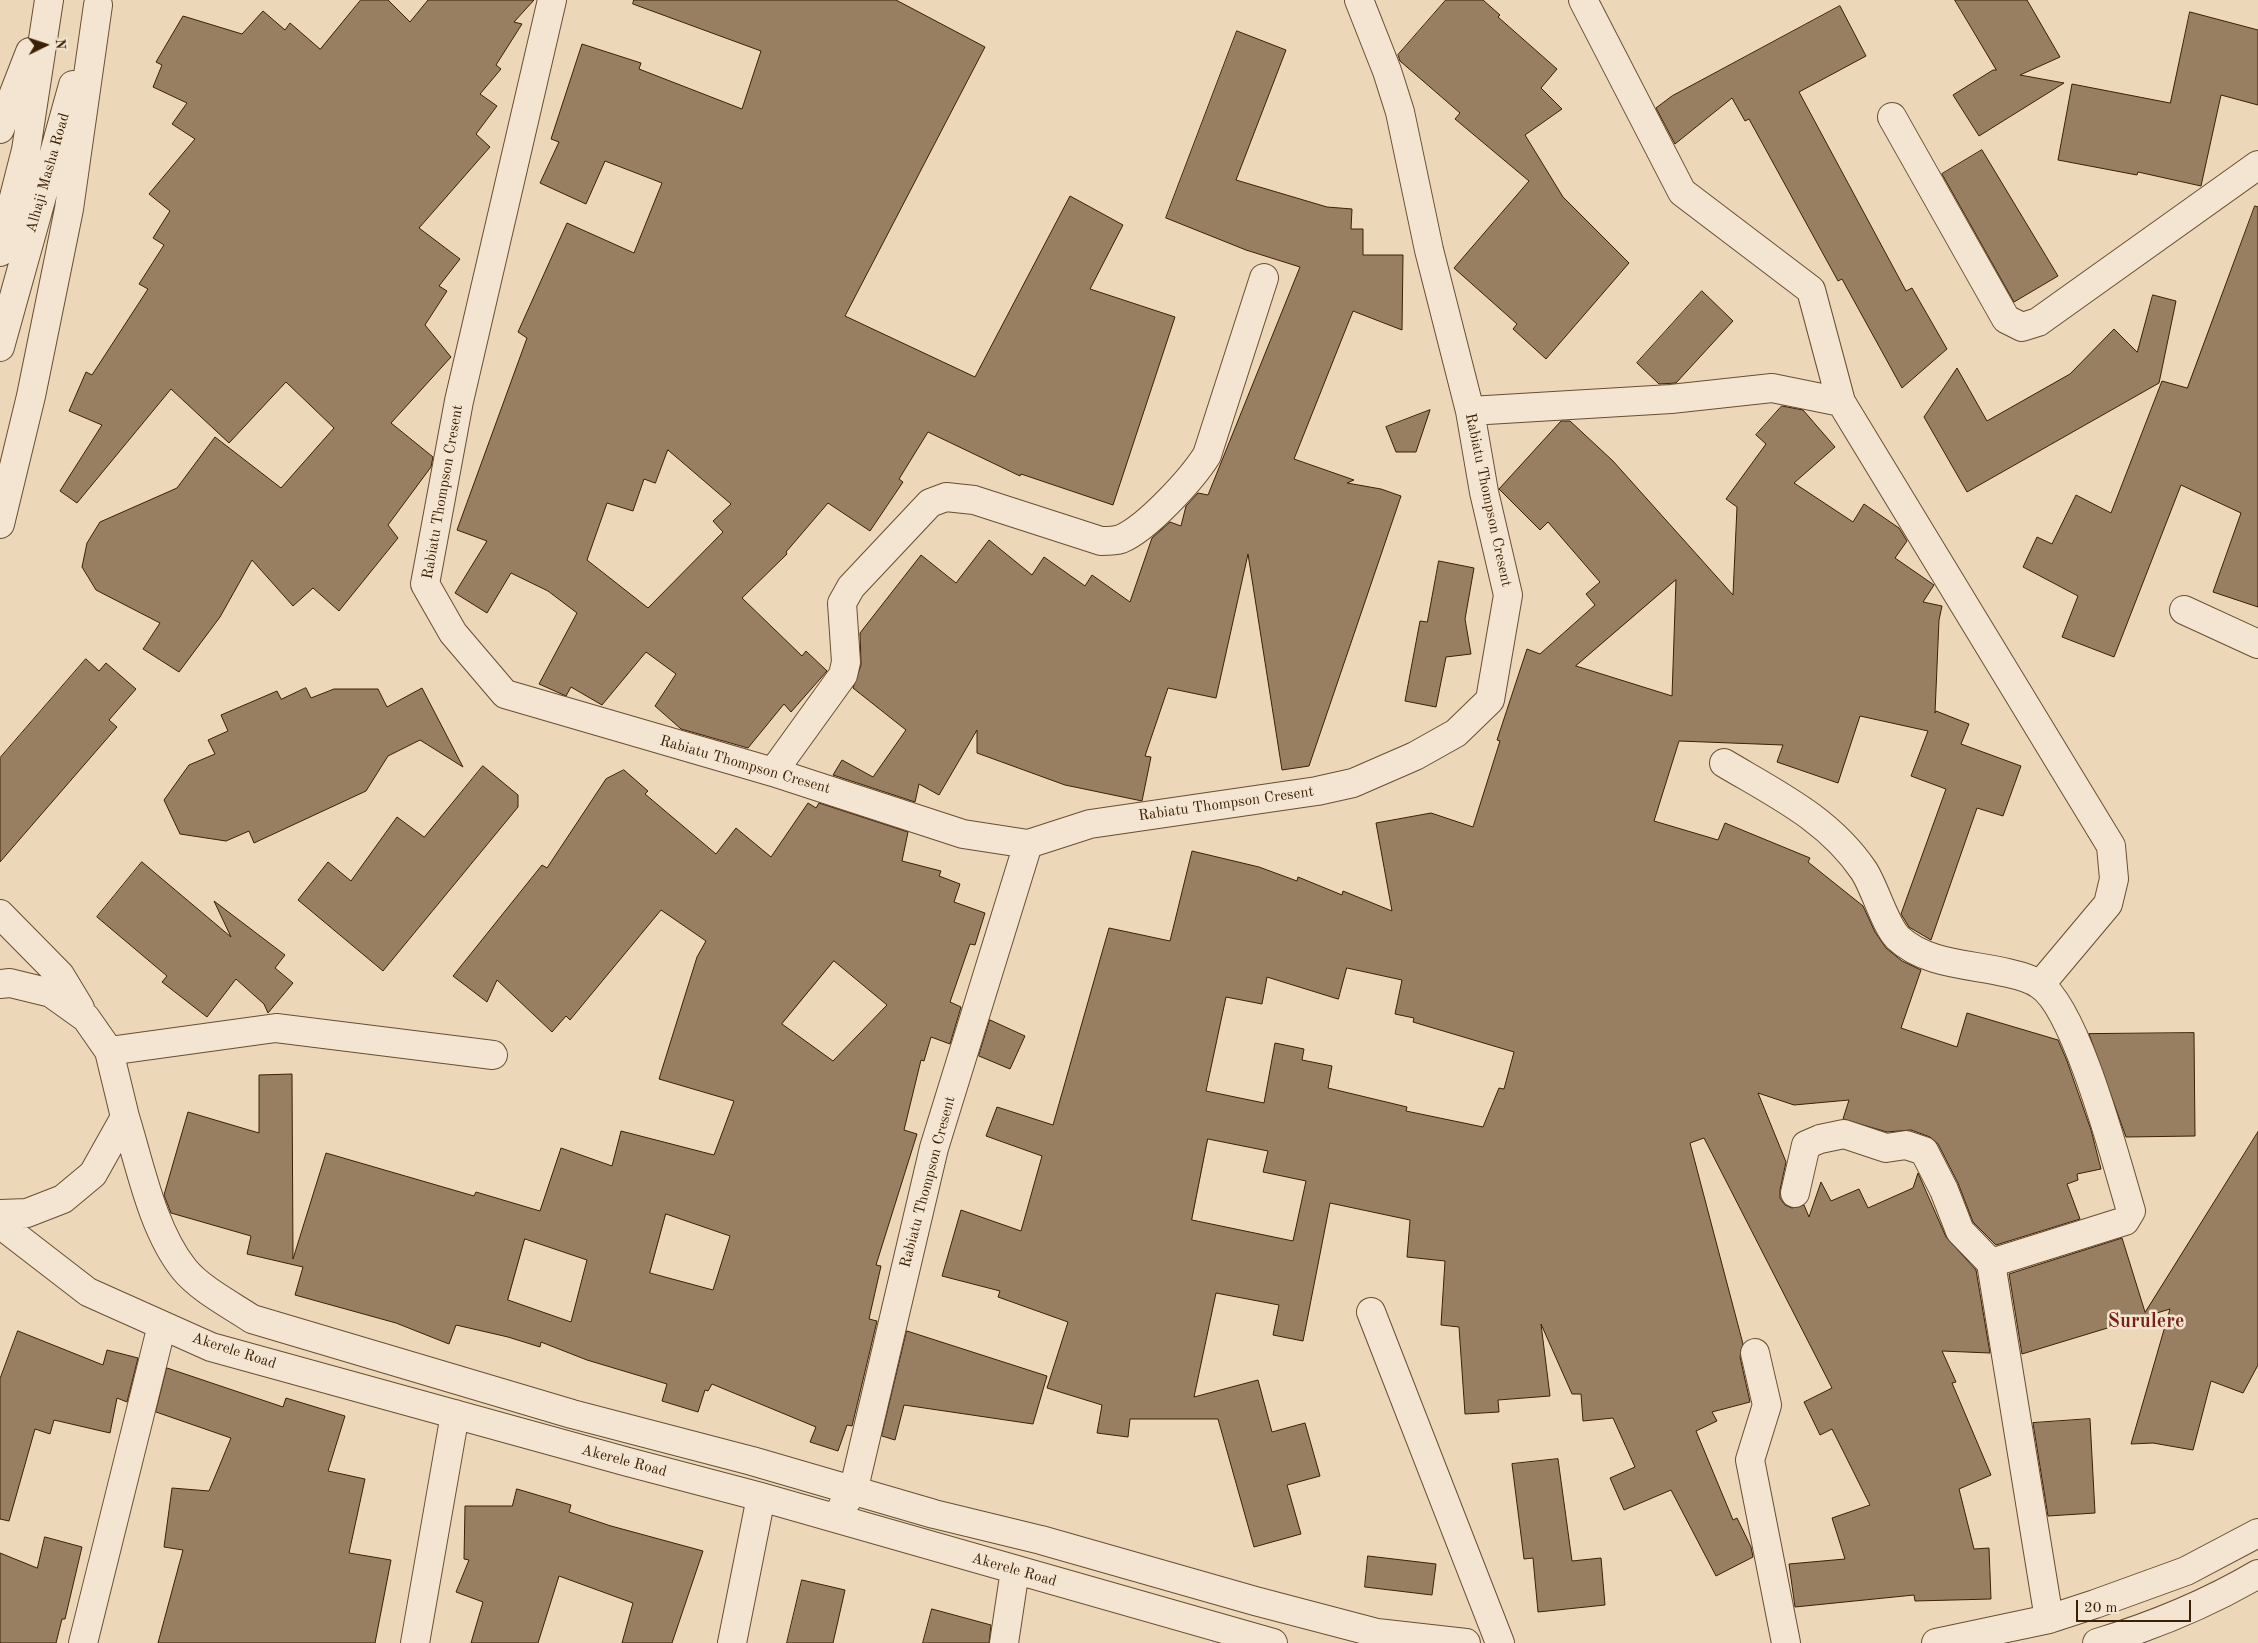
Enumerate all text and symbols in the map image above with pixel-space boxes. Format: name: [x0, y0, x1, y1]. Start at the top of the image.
north arrow: [20, 20, 70, 70]
text: N: [53, 38, 67, 50]
street label: Alhaji Masha Road: [22, 111, 74, 235]
street label: Rabiatu Thompson Cresent: [419, 403, 467, 581]
street label: Rabiatu Thompson Cresent: [1461, 412, 1515, 588]
street label: Rabiatu Thompson Cresent: [658, 732, 832, 798]
street label: Rabiatu Thompson Cresent: [1137, 783, 1315, 825]
street label: Rabiatu Thompson Cresent: [896, 1094, 960, 1270]
district label: Surulere: [2108, 1310, 2184, 1334]
street label: Akerele Road: [189, 1329, 279, 1373]
street label: Akerele Road: [579, 1441, 669, 1481]
street label: Akerele Road: [969, 1549, 1059, 1591]
scale bar: [2078, 1590, 2193, 1622]
text: 20 m: [2084, 1601, 2118, 1616]

